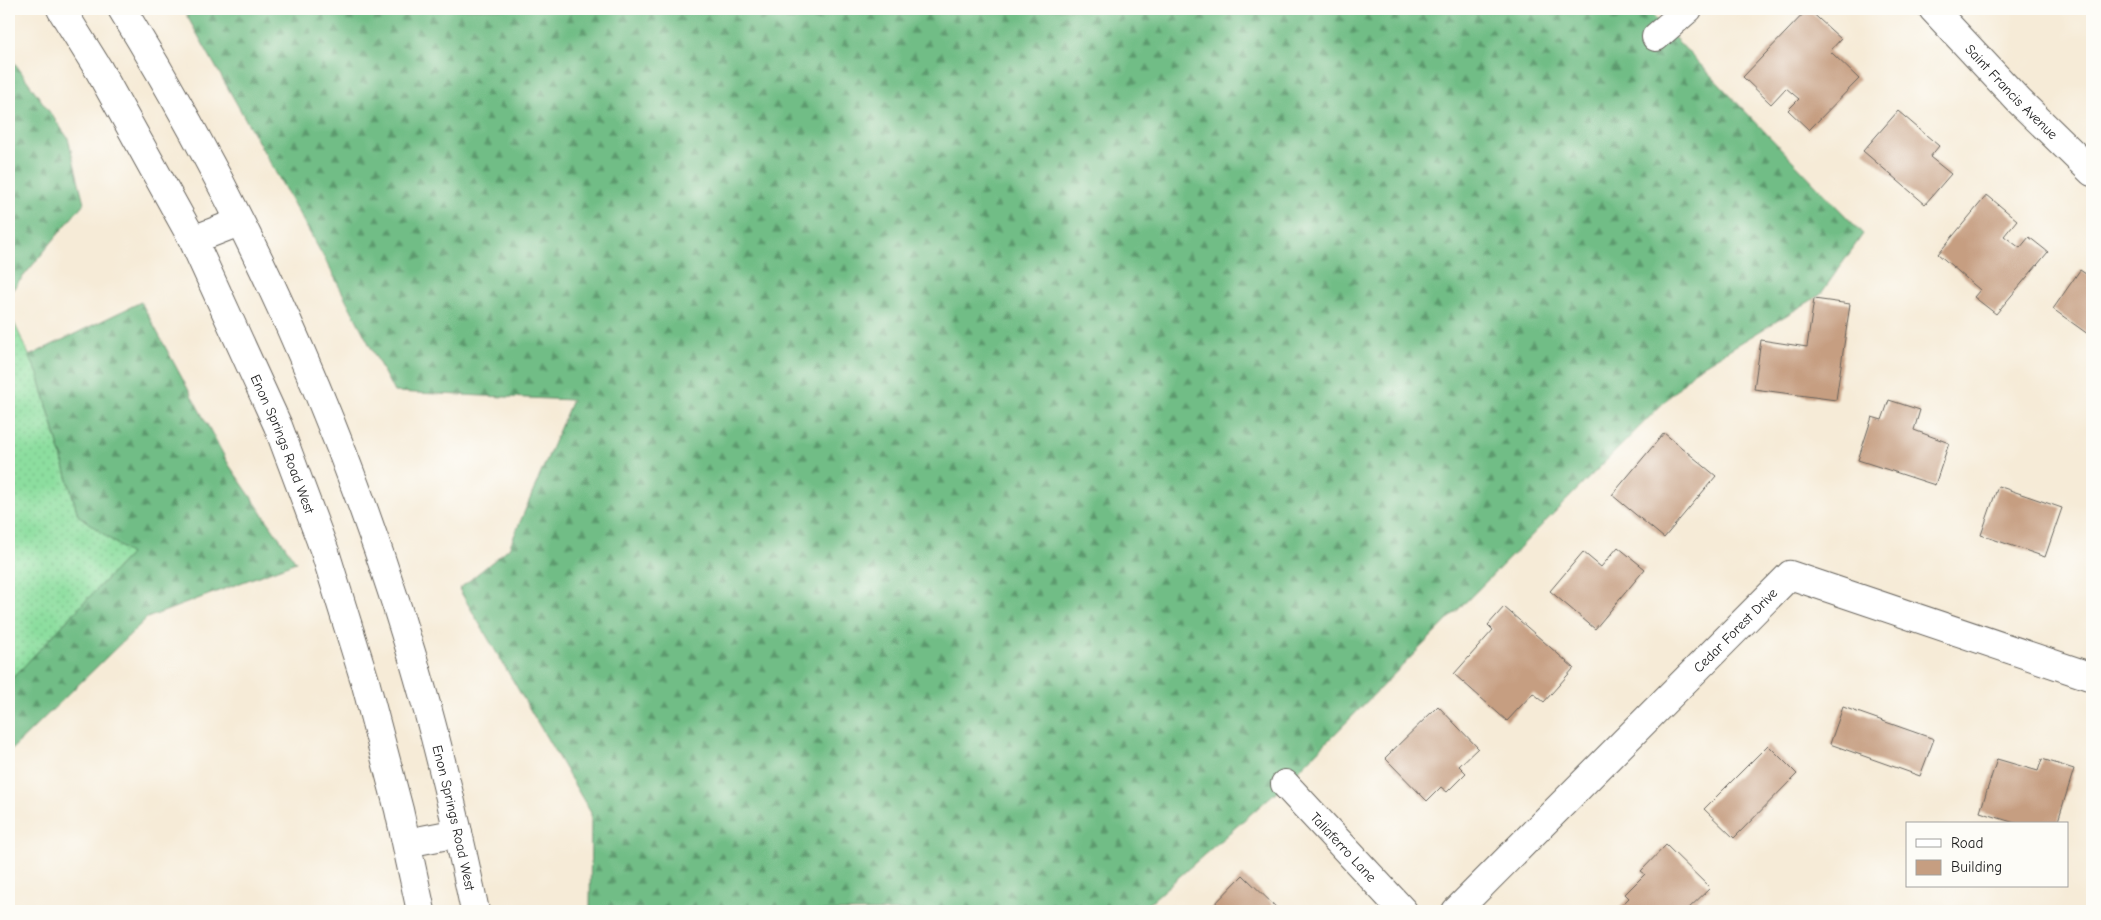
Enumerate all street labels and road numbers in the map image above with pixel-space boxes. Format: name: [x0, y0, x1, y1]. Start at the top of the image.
street label: Saint Francis Avenue: [1962, 40, 2062, 143]
street label: Enon Springs Road West: [247, 372, 319, 517]
street label: Cedar Forest Drive: [1690, 584, 1781, 676]
street label: Enon Springs Road West: [429, 743, 479, 893]
street label: Taliaferro Lane: [1307, 809, 1380, 885]

